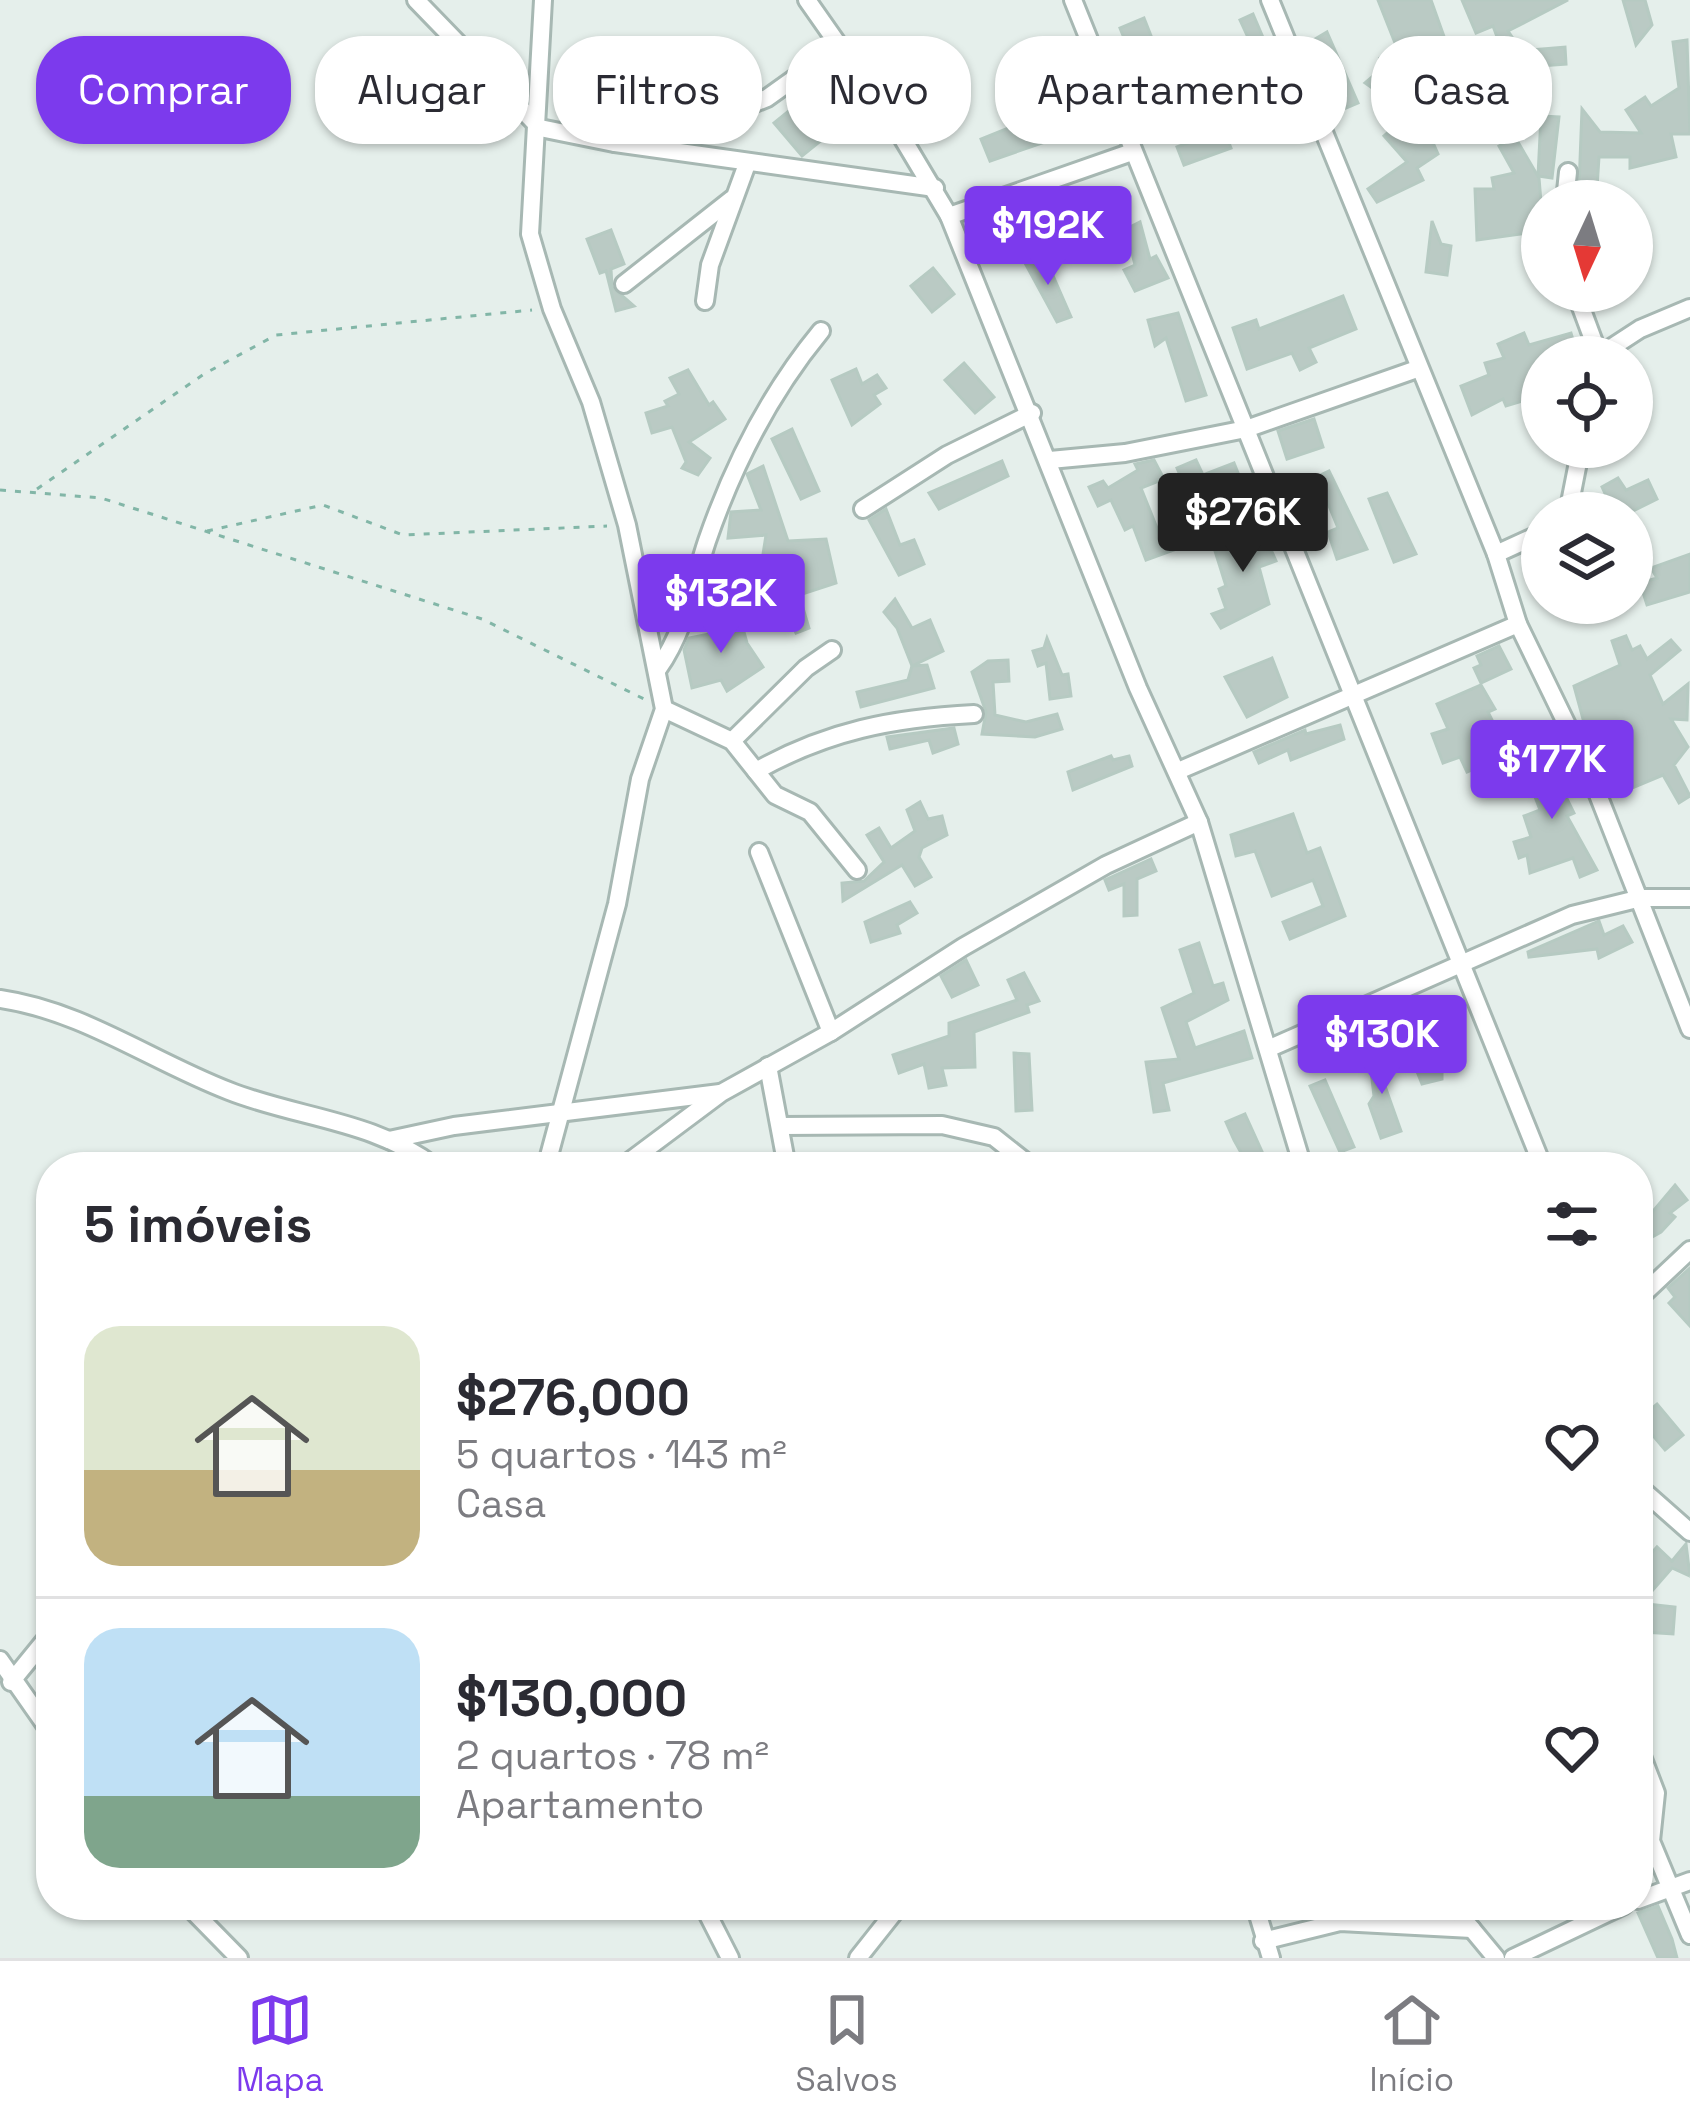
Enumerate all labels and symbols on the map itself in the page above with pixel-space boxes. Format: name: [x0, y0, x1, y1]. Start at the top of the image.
north arrow: [1521, 180, 1653, 312]
pin: $192K: [964, 186, 1132, 288]
pin: $276K: [1159, 473, 1327, 575]
pin: $132K: [637, 554, 805, 656]
pin: $177K: [1468, 720, 1636, 822]
pin: $130K: [1298, 995, 1466, 1097]

